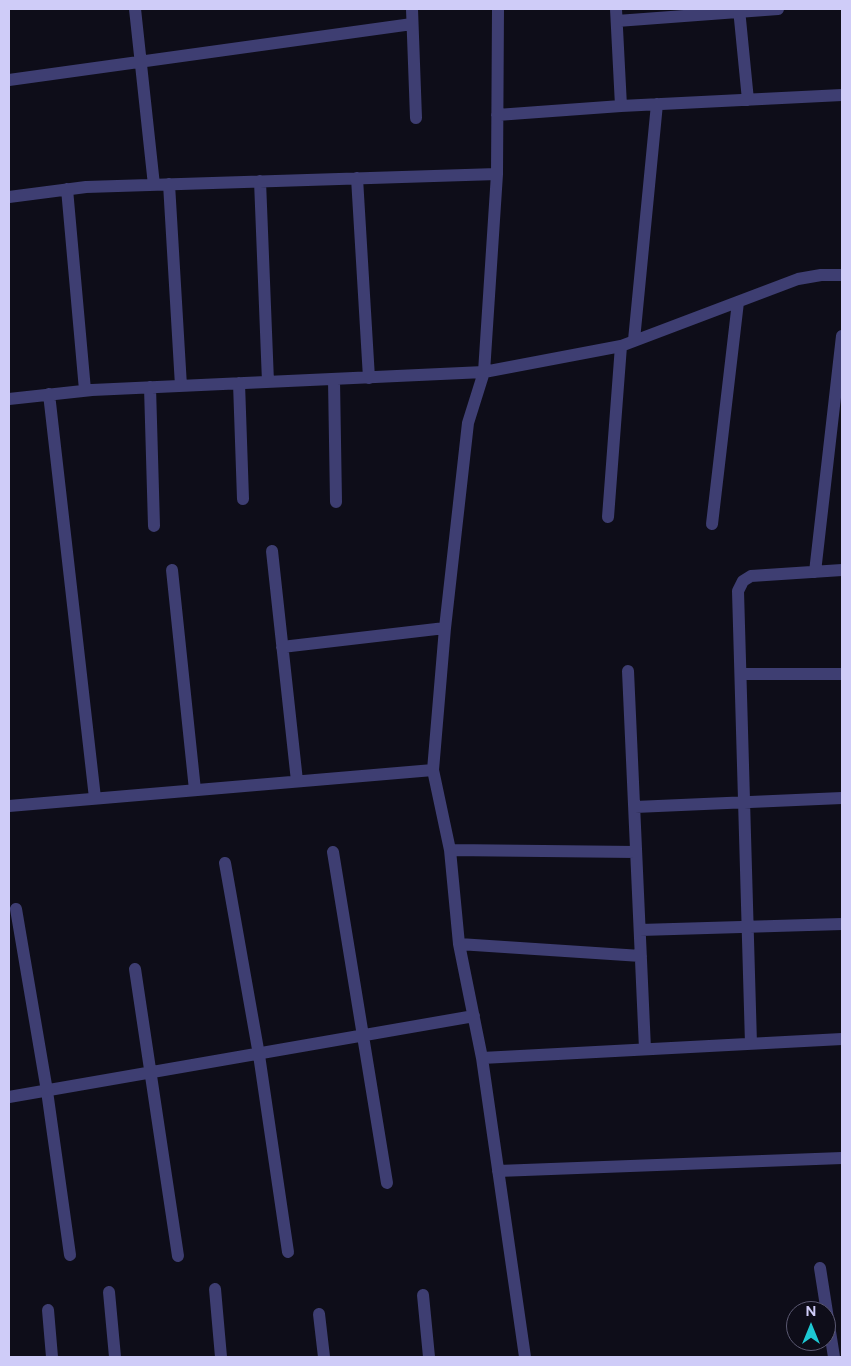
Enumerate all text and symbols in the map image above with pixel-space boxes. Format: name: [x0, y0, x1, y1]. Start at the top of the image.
north arrow: [786, 1301, 836, 1351]
text: N: [806, 1303, 816, 1320]

